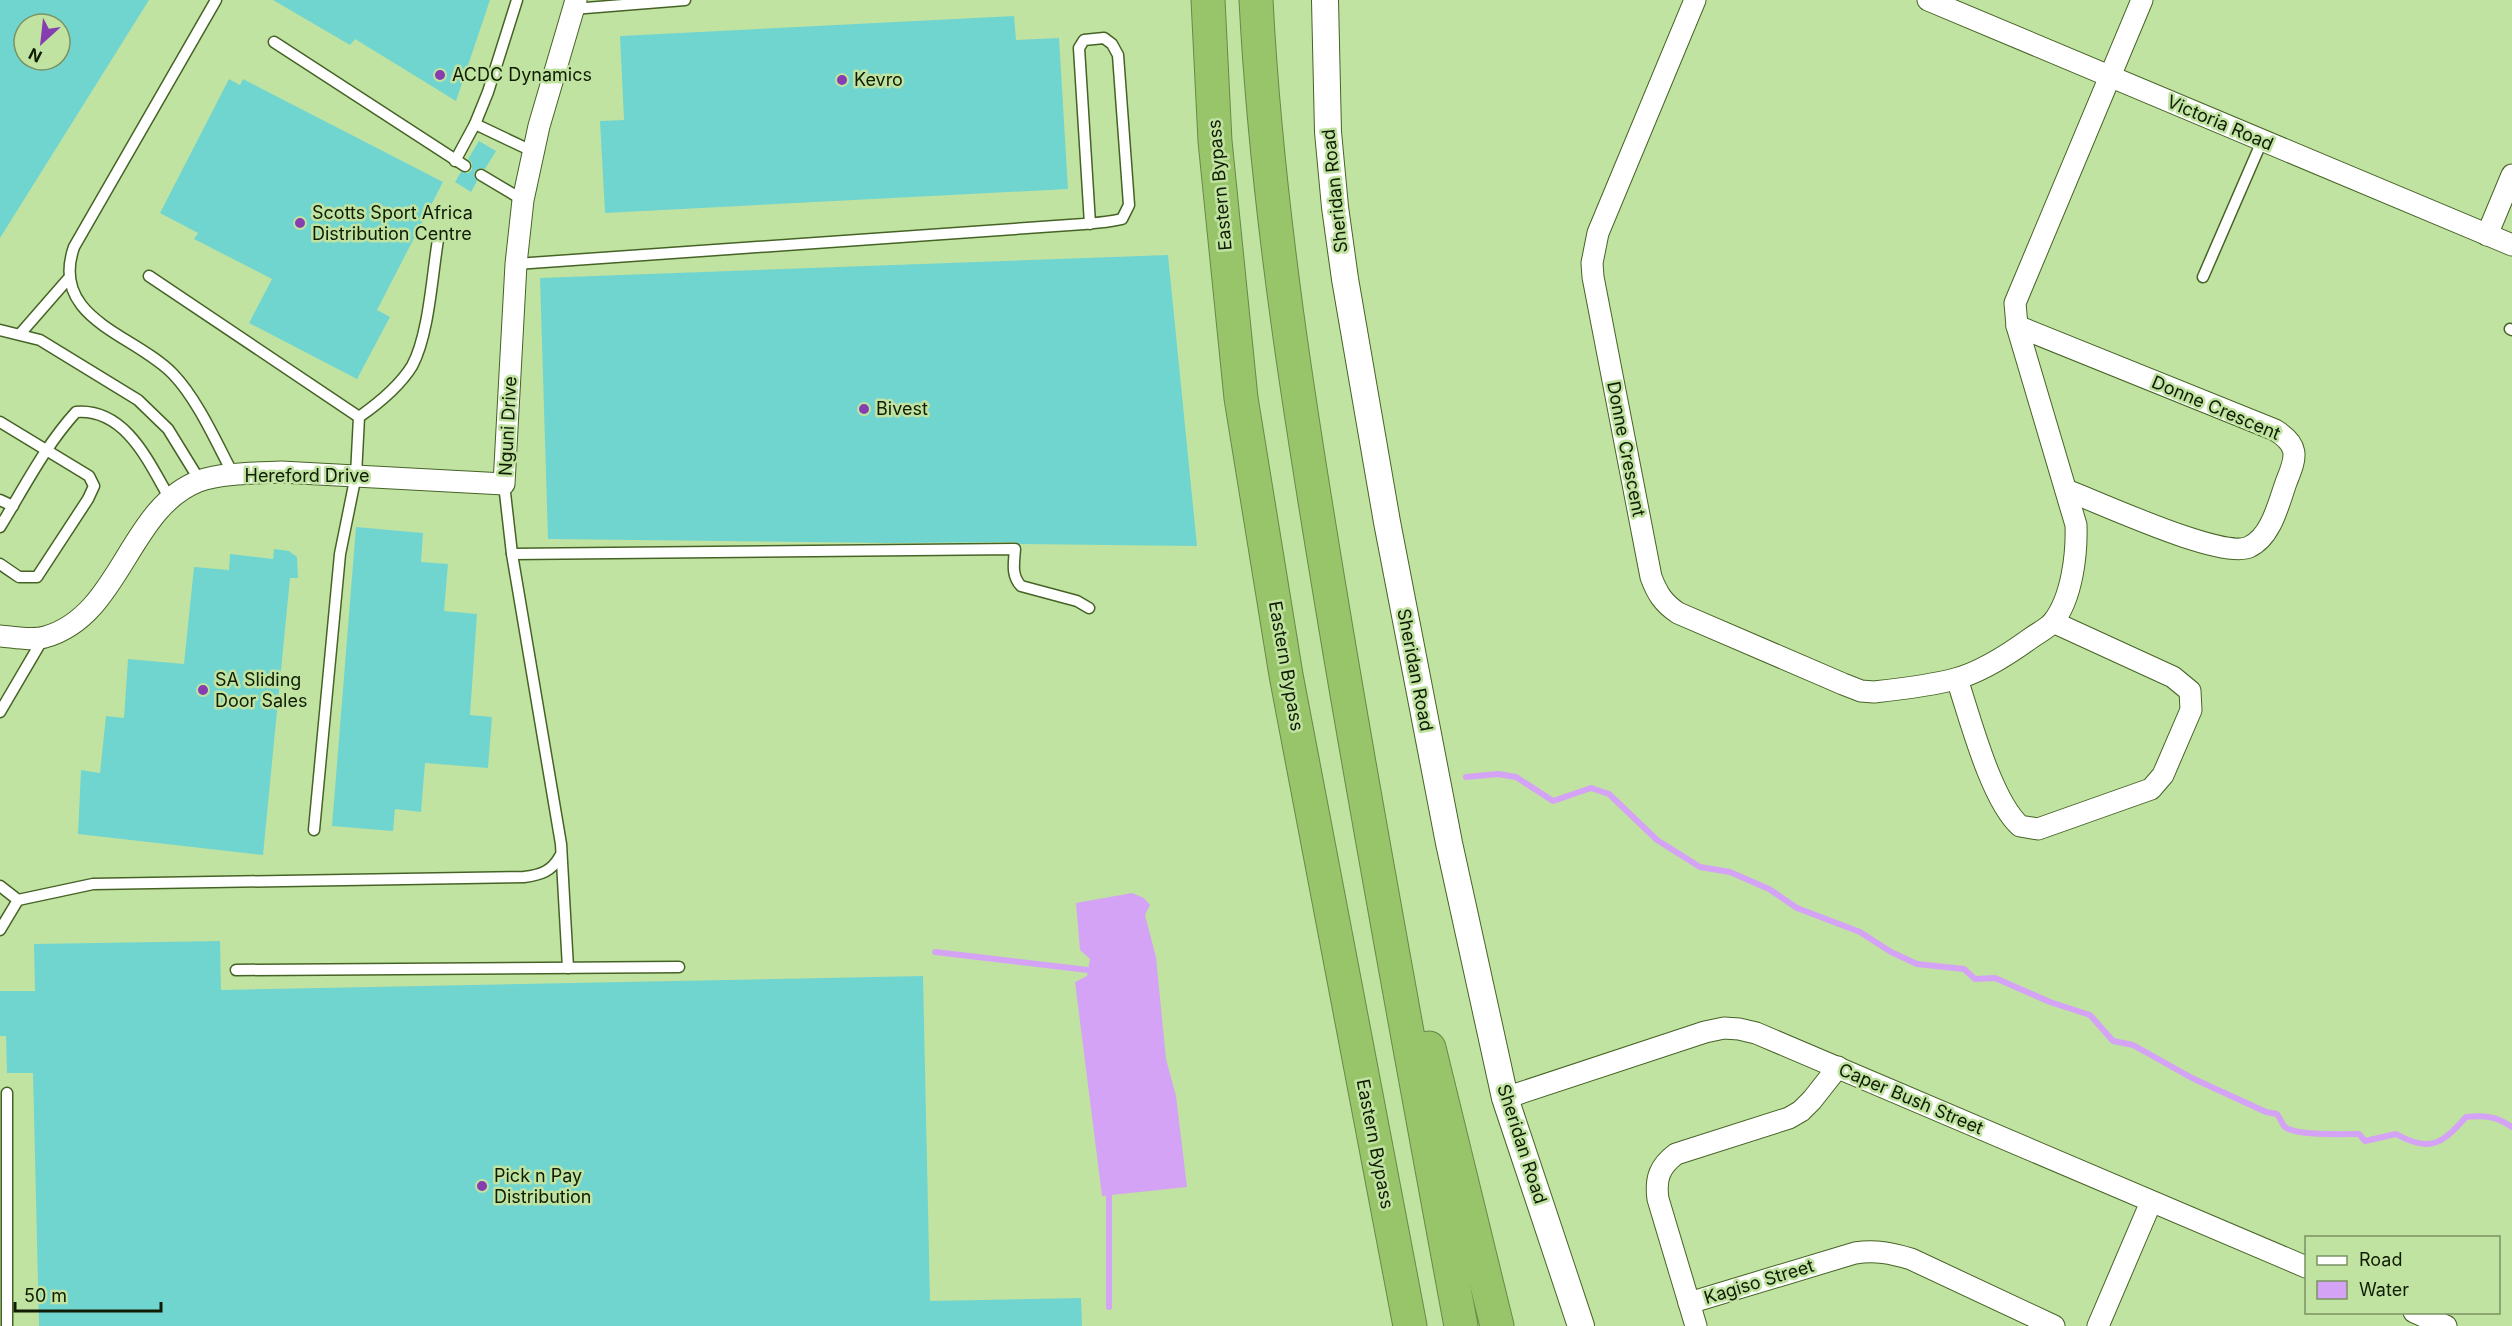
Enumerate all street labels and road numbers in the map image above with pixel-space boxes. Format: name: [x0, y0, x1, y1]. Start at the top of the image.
street label: Victoria Road: [2164, 91, 2277, 154]
street label: Eastern Bypass: [1203, 119, 1236, 252]
street label: Sheridan Road: [1318, 128, 1351, 254]
street label: Donne Crescent: [2149, 371, 2284, 444]
street label: Nguni Drive: [494, 376, 521, 476]
street label: Donne Crescent: [1603, 379, 1650, 519]
street label: Hereford Drive: [245, 465, 370, 486]
street label: Eastern Bypass: [1265, 599, 1308, 733]
street label: Sheridan Road: [1393, 607, 1438, 733]
street label: Caper Bush Street: [1836, 1059, 1987, 1139]
street label: Eastern Bypass: [1353, 1077, 1398, 1210]
street label: Sheridan Road: [1493, 1081, 1552, 1206]
street label: Kagiso Street: [1701, 1255, 1816, 1308]

